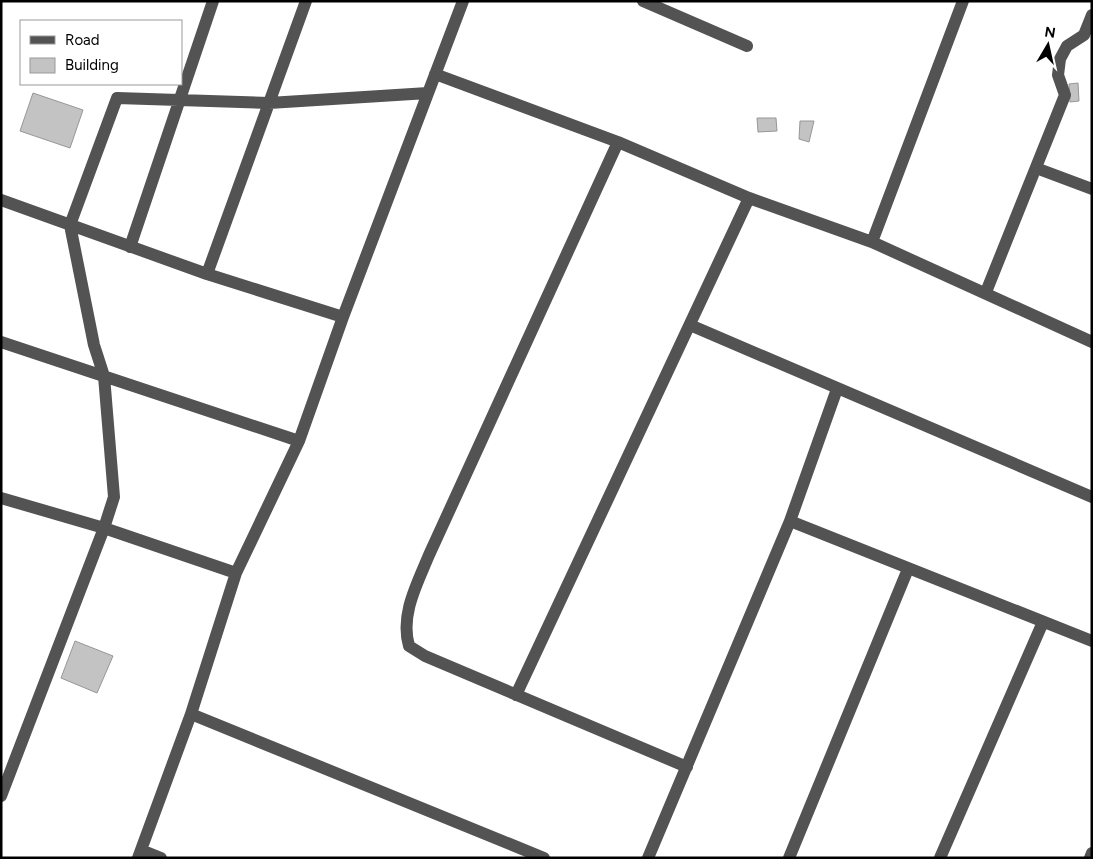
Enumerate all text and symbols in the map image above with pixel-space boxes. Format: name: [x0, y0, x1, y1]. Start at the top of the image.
legend: [20, 20, 182, 85]
north arrow: [1023, 20, 1073, 70]
text: N: [1043, 23, 1057, 42]
text: Road: [65, 31, 100, 49]
text: Building: [65, 56, 119, 74]

